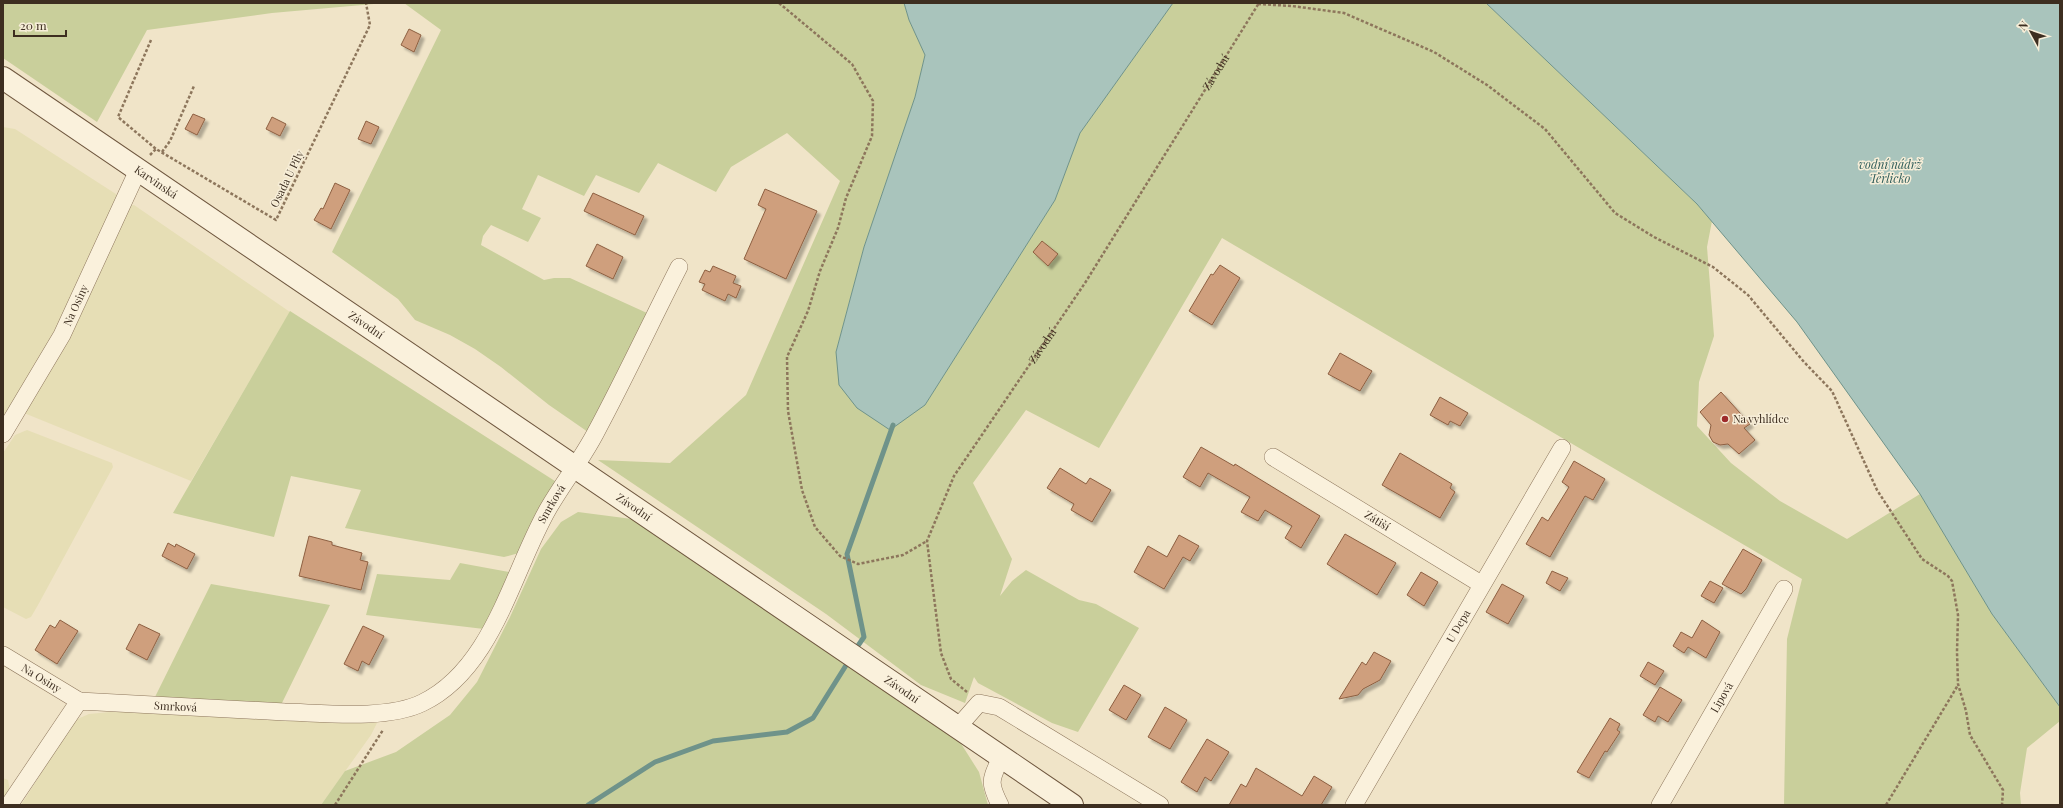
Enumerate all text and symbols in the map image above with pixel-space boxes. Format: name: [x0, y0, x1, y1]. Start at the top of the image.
scale bar: [14, 12, 66, 38]
north arrow: [2011, 12, 2051, 52]
text: 20 m: [20, 17, 47, 33]
text: N: [2015, 17, 2031, 33]
street label: Závodní: [1199, 51, 1232, 93]
street label: Osada U Pily: [266, 147, 307, 210]
water label: vodní nádrž Těrlicko: [1859, 156, 1923, 186]
street label: Karvinská: [132, 162, 181, 202]
street label: Na Osiny: [59, 282, 91, 328]
street label: Závodní: [346, 307, 387, 342]
street label: Závodní: [1025, 325, 1059, 366]
place label: Na vyhlídce: [1733, 411, 1790, 426]
marker: Na vyhlídce: [1720, 414, 1730, 424]
street label: Smrková: [534, 481, 569, 526]
street label: Závodní: [614, 489, 655, 524]
street label: Zátiší: [1362, 507, 1393, 534]
street label: U Depa: [1442, 606, 1473, 645]
street label: Na Osiny: [19, 660, 65, 696]
street label: Závodní: [882, 672, 923, 706]
street label: Lipová: [1707, 679, 1736, 715]
street label: Smrková: [154, 697, 198, 715]

